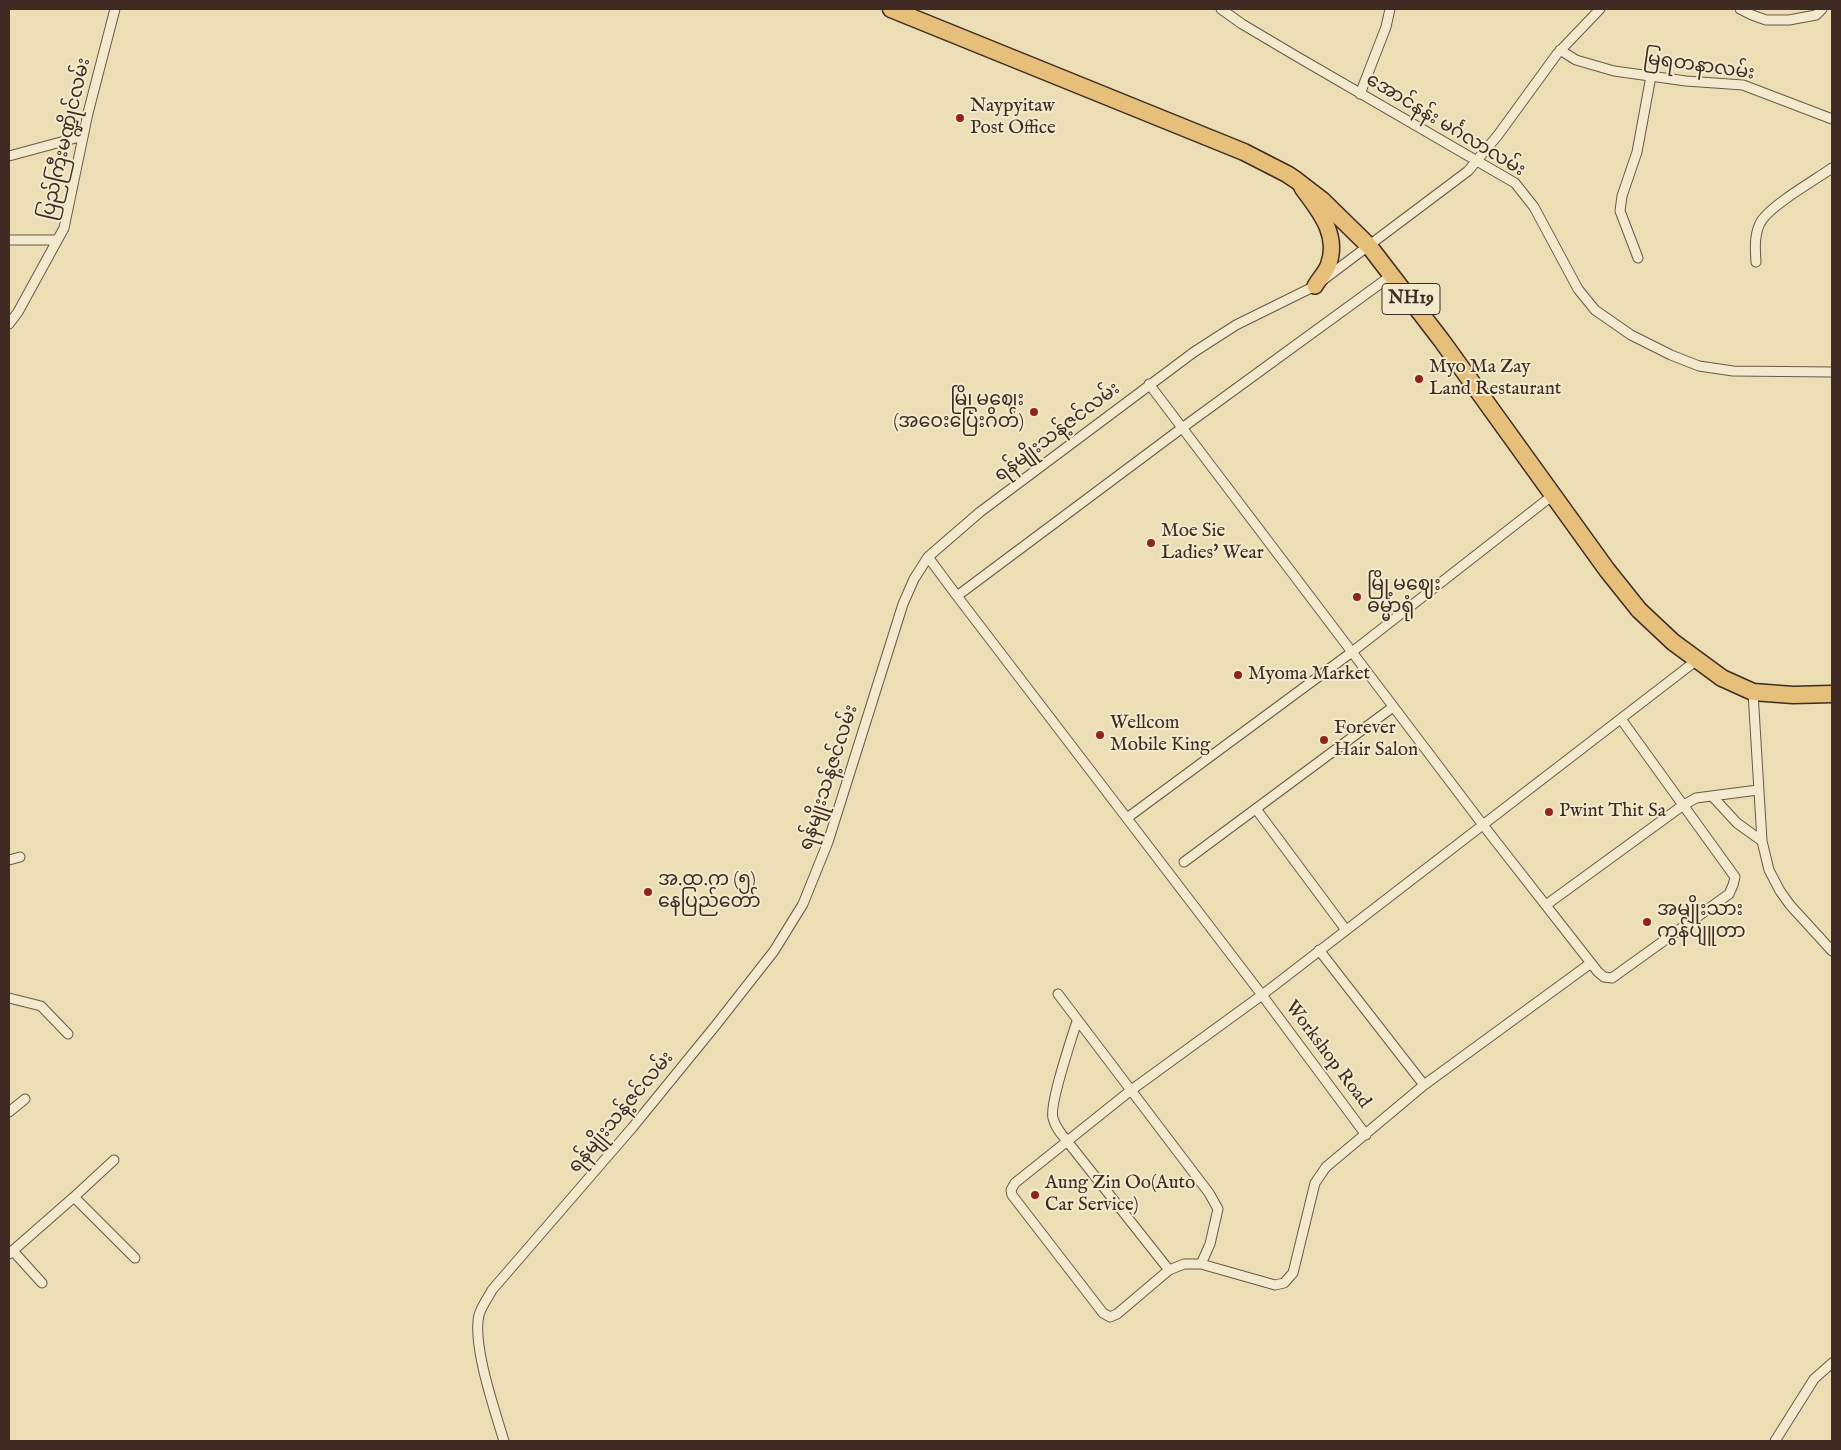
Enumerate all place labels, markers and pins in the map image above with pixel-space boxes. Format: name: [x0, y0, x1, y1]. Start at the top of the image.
place label: Naypyitaw Post Office: [970, 96, 1056, 140]
marker: Naypyitaw Post Office: [954, 112, 966, 124]
place label: Myo Ma Zay Land Restaurant: [1429, 357, 1561, 401]
marker: Myo Ma Zay Land Restaurant: [1413, 373, 1425, 385]
place label: မြို့မဈေး (အဝေးပြေးဂိတ်): [893, 390, 1024, 434]
marker: မြို့မဈေး (အဝေးပြေးဂိတ်): [1028, 406, 1040, 418]
place label: Moe Sie Ladies' Wear: [1161, 521, 1264, 565]
marker: Moe Sie Ladies' Wear: [1145, 537, 1157, 549]
place label: မြို့မဈေး ဓမ္မာရုံ: [1367, 575, 1441, 619]
marker: မြို့မဈေး ဓမ္မာရုံ: [1351, 591, 1363, 603]
place label: Myoma Market: [1248, 664, 1370, 686]
marker: Myoma Market: [1232, 669, 1244, 681]
place label: Wellcom Mobile King: [1110, 713, 1210, 757]
place label: Forever Hair Salon: [1334, 718, 1418, 762]
marker: Wellcom Mobile King: [1094, 729, 1106, 741]
marker: Forever Hair Salon: [1318, 734, 1330, 746]
place label: Pwint Thit Sa: [1559, 801, 1666, 823]
marker: Pwint Thit Sa: [1543, 806, 1555, 818]
place label: အ.ထ.က (၅) နေပြည်တော်: [658, 870, 761, 914]
marker: အ.ထ.က (၅) နေပြည်တော်: [642, 886, 654, 898]
place label: အမျိုးသား ကွန်ပျူတာ: [1657, 900, 1746, 944]
marker: အမျိုးသား ကွန်ပျူတာ: [1641, 916, 1653, 928]
place label: Aung Zin Oo(Auto Car Service): [1045, 1173, 1195, 1217]
marker: Aung Zin Oo(Auto Car Service): [1029, 1189, 1041, 1201]

